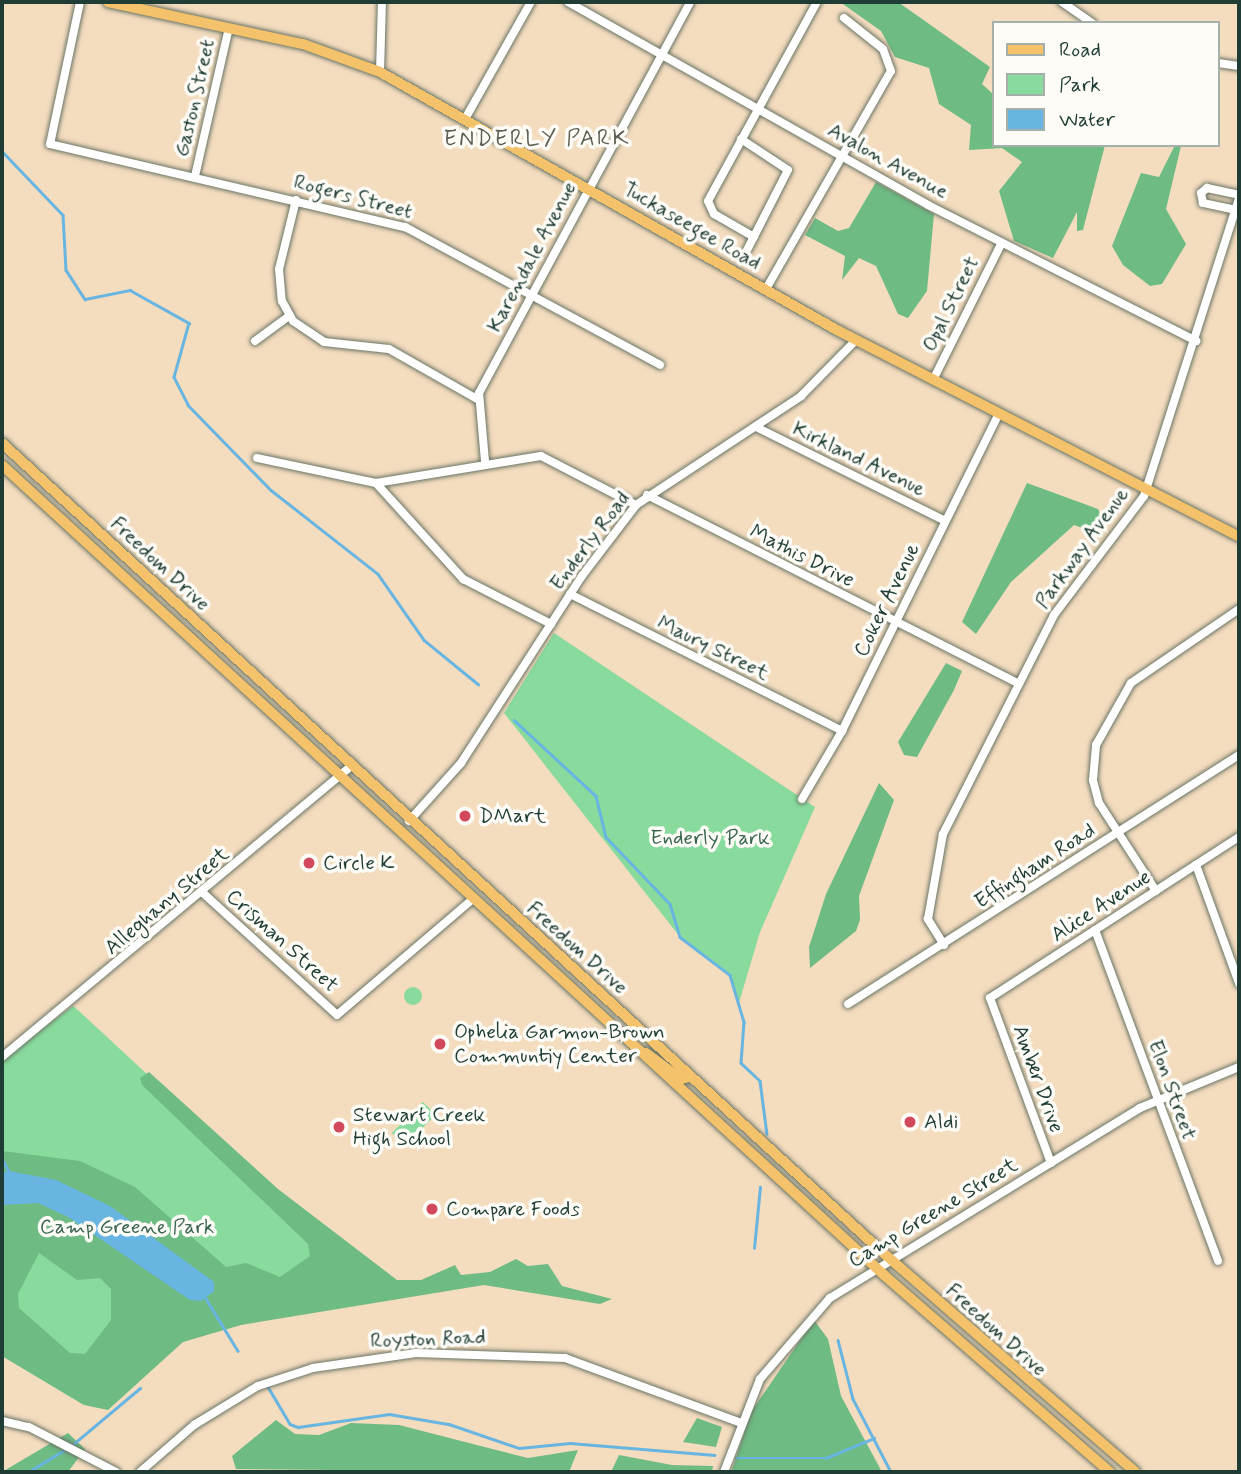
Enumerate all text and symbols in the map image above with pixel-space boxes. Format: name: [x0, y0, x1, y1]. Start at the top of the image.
legend: [992, 21, 1220, 147]
street label: Gaston Street: [169, 35, 221, 161]
text: Road: [1059, 36, 1101, 64]
text: Park: [1059, 71, 1101, 99]
text: Water: [1059, 106, 1115, 134]
street label: Avalon Avenue: [823, 117, 953, 205]
district label: ENDERLY PARK: [446, 125, 628, 153]
street label: Rogers Street: [289, 169, 417, 225]
street label: Karendale Avenue: [481, 176, 583, 338]
street label: Tuckaseegee Road: [619, 176, 765, 276]
street label: Opal Street: [917, 253, 985, 355]
street label: Kirkland Avenue: [787, 415, 931, 503]
street label: Parkway Avenue: [1028, 480, 1136, 616]
street label: Enderly Road: [545, 487, 635, 595]
street label: Freedom Drive: [105, 512, 215, 616]
street label: Mathis Drive: [746, 519, 858, 593]
street label: Coker Avenue: [848, 538, 926, 662]
street label: Maury Street: [653, 610, 773, 686]
place label: DMart: [479, 803, 546, 829]
marker: DMart: [457, 808, 473, 824]
street label: Effingham Road: [971, 818, 1099, 914]
park label: Enderly Park: [652, 825, 768, 851]
street label: Alleghany Street: [100, 842, 234, 960]
place label: Circle K: [323, 850, 395, 876]
marker: Circle K: [301, 855, 317, 871]
street label: Alice Avenue: [1045, 864, 1157, 948]
street label: Crisman Street: [221, 884, 343, 998]
street label: Freedom Drive: [522, 897, 632, 999]
place label: Ophelia Garmon-Brown Communtiy Center: [454, 1019, 665, 1069]
street label: Amber Drive: [1007, 1022, 1069, 1136]
marker: Ophelia Garmon-Brown Communtiy Center: [432, 1036, 448, 1052]
street label: Elon Street: [1142, 1037, 1202, 1143]
place label: Stewart Creek High School: [353, 1102, 485, 1152]
place label: Aldi: [924, 1109, 958, 1135]
marker: Aldi: [902, 1114, 918, 1130]
marker: Stewart Creek High School: [331, 1119, 347, 1135]
street label: Camp Greene Street: [844, 1153, 1022, 1273]
place label: Compare Foods: [446, 1196, 578, 1222]
marker: Compare Foods: [424, 1201, 440, 1217]
park label: Camp Greene Park: [40, 1214, 214, 1240]
street label: Freedom Drive: [941, 1279, 1051, 1381]
street label: Royston Road: [371, 1324, 485, 1354]

